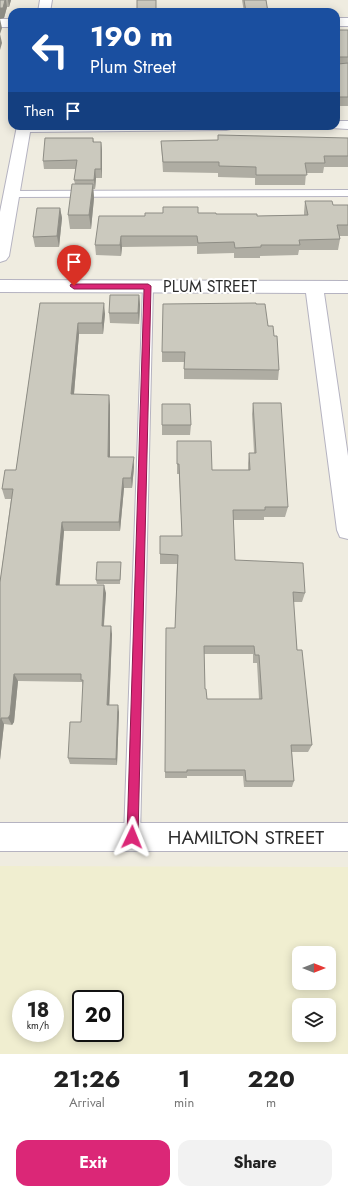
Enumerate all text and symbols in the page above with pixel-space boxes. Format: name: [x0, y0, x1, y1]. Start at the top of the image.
text: 190 m: [90, 16, 173, 57]
icon: left: [24, 24, 76, 76]
text: Plum Street: [90, 54, 176, 80]
text: Then: [24, 100, 54, 122]
icon: arrive: [62, 100, 84, 122]
pin: [57, 245, 91, 286]
icon: arrive: [63, 251, 85, 273]
street label: PLUM STREET: [163, 275, 258, 298]
position arrow: [111, 816, 153, 858]
street label: HAMILTON STREET: [168, 824, 324, 851]
north arrow: [292, 946, 336, 990]
map controls: [292, 946, 336, 1042]
speed limit sign: 20: [72, 990, 124, 1042]
text: 18: [27, 996, 49, 1025]
button: layers: [292, 998, 336, 1042]
text: km/h: [27, 1018, 49, 1033]
text: 21:26: [53, 1061, 121, 1096]
text: 1: [178, 1061, 190, 1096]
text: 220: [247, 1061, 295, 1096]
text: Arrival: [69, 1093, 105, 1112]
text: min: [174, 1093, 194, 1112]
text: m: [266, 1093, 276, 1112]
button: Exit: [16, 1140, 170, 1186]
button: Share: [178, 1140, 332, 1186]

